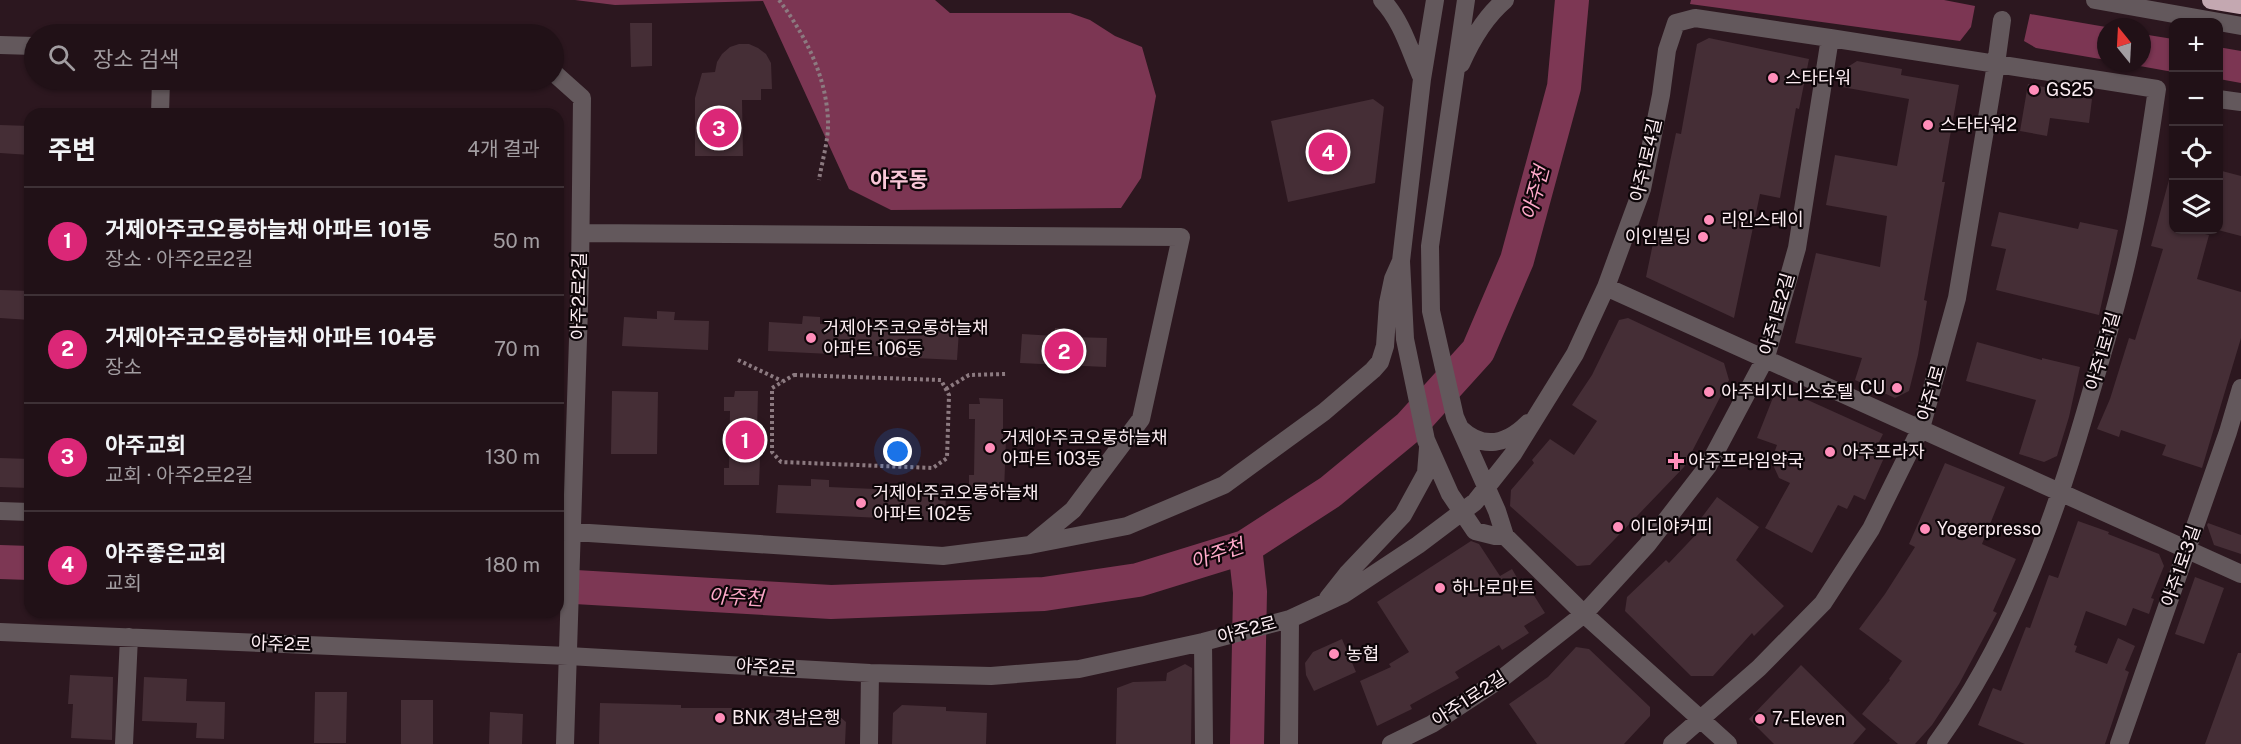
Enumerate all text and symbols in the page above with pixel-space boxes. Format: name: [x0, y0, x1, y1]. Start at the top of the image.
north arrow: [2097, 18, 2151, 72]
map controls: [2169, 18, 2223, 234]
button: +: [2169, 18, 2223, 72]
search box: [24, 24, 564, 90]
icon: search: [45, 41, 78, 74]
text: 장소 검색: [93, 46, 179, 72]
place label: 스타타워: [1785, 67, 1851, 88]
marker: 스타타워: [1766, 71, 1780, 85]
button: −: [2169, 72, 2223, 126]
place label: GS25: [2046, 79, 2093, 100]
marker: GS25: [2027, 83, 2041, 97]
pin: 3: [700, 106, 738, 150]
place label: 스타타워2: [1940, 114, 2017, 135]
street label: 아주1로4길: [1626, 116, 1665, 204]
marker: 스타타워2: [1921, 118, 1935, 132]
button: locate: [2169, 126, 2223, 180]
pin: 4: [1308, 130, 1348, 174]
text: 주변: [48, 134, 96, 165]
text: 4개 결과: [467, 137, 540, 161]
water label: 아주천: [1516, 161, 1554, 223]
district label: 아주동: [870, 167, 928, 192]
button: layers: [2169, 180, 2223, 234]
place label: 리인스테이: [1721, 209, 1804, 230]
marker: 리인스테이: [1702, 213, 1716, 227]
text: 거제아주코오롱하늘채 아파트 101동: [105, 216, 431, 242]
place label: 이인빌딩: [1625, 226, 1691, 247]
text: 1: [63, 229, 72, 253]
text: 50 m: [493, 229, 540, 253]
marker: 이인빌딩: [1696, 230, 1710, 244]
text: 장소 · 아주2로2길: [105, 247, 253, 271]
street label: 아주2로2길: [567, 252, 590, 340]
street label: 아주1로2길: [1755, 270, 1798, 357]
street label: 아주1로1길: [2081, 309, 2124, 393]
place label: 거제아주코오롱하늘채 아파트 106동: [823, 317, 989, 359]
text: 거제아주코오롱하늘채 아파트 104동: [105, 324, 436, 350]
pin: 2: [1044, 328, 1084, 374]
marker: 거제아주코오롱하늘채 아파트 106동: [804, 331, 818, 345]
text: 2: [61, 337, 74, 361]
text: 70 m: [494, 337, 540, 361]
text: 장소: [105, 355, 142, 379]
street label: 아주1로: [1913, 363, 1948, 423]
place label: CU: [1860, 377, 1885, 398]
place label: 아주비지니스호텔: [1721, 381, 1853, 402]
marker: CU: [1890, 381, 1904, 395]
marker: 아주비지니스호텔: [1702, 385, 1716, 399]
pin: 1: [726, 418, 764, 462]
place label: 거제아주코오롱하늘채 아파트 103동: [1002, 427, 1168, 469]
text: 아주교회: [105, 432, 186, 458]
your location: [883, 437, 912, 466]
marker: 거제아주코오롱하늘채 아파트 103동: [983, 441, 997, 455]
place label: 아주프라자: [1842, 441, 1925, 462]
text: 3: [61, 445, 74, 469]
text: 130 m: [485, 445, 540, 469]
marker: 아주프라자: [1823, 445, 1837, 459]
place label: 아주프라임약국: [1688, 450, 1804, 471]
marker: 아주프라임약국: [1669, 454, 1683, 468]
text: 교회 · 아주2로2길: [105, 463, 253, 487]
place label: 거제아주코오롱하늘채 아파트 102동: [873, 482, 1039, 524]
marker: 거제아주코오롱하늘채 아파트 102동: [854, 496, 868, 510]
place label: 이디야커피: [1630, 516, 1713, 537]
place label: Yogerpresso: [1937, 518, 2041, 539]
marker: 이디야커피: [1611, 520, 1625, 534]
marker: Yogerpresso: [1918, 522, 1932, 536]
street label: 아주1로3길: [2157, 522, 2204, 609]
water label: 아주천: [1187, 533, 1249, 574]
text: 아주좋은교회: [105, 540, 226, 566]
text: 4: [61, 553, 74, 577]
text: 180 m: [485, 553, 540, 577]
text: 교회: [105, 571, 142, 595]
place label: 하나로마트: [1452, 577, 1535, 598]
marker: 하나로마트: [1433, 581, 1447, 595]
water label: 아주천: [708, 584, 767, 611]
street label: 아주2로: [1215, 612, 1279, 647]
street label: 아주2로: [250, 632, 312, 655]
place label: 농협: [1346, 643, 1379, 664]
marker: 농협: [1327, 647, 1341, 661]
street label: 아주2로: [735, 654, 797, 679]
street label: 아주1로2길: [1428, 667, 1510, 730]
place label: BNK 경남은행: [732, 707, 841, 728]
place label: 7-Eleven: [1772, 708, 1845, 729]
marker: BNK 경남은행: [713, 711, 727, 725]
marker: 7-Eleven: [1753, 712, 1767, 726]

